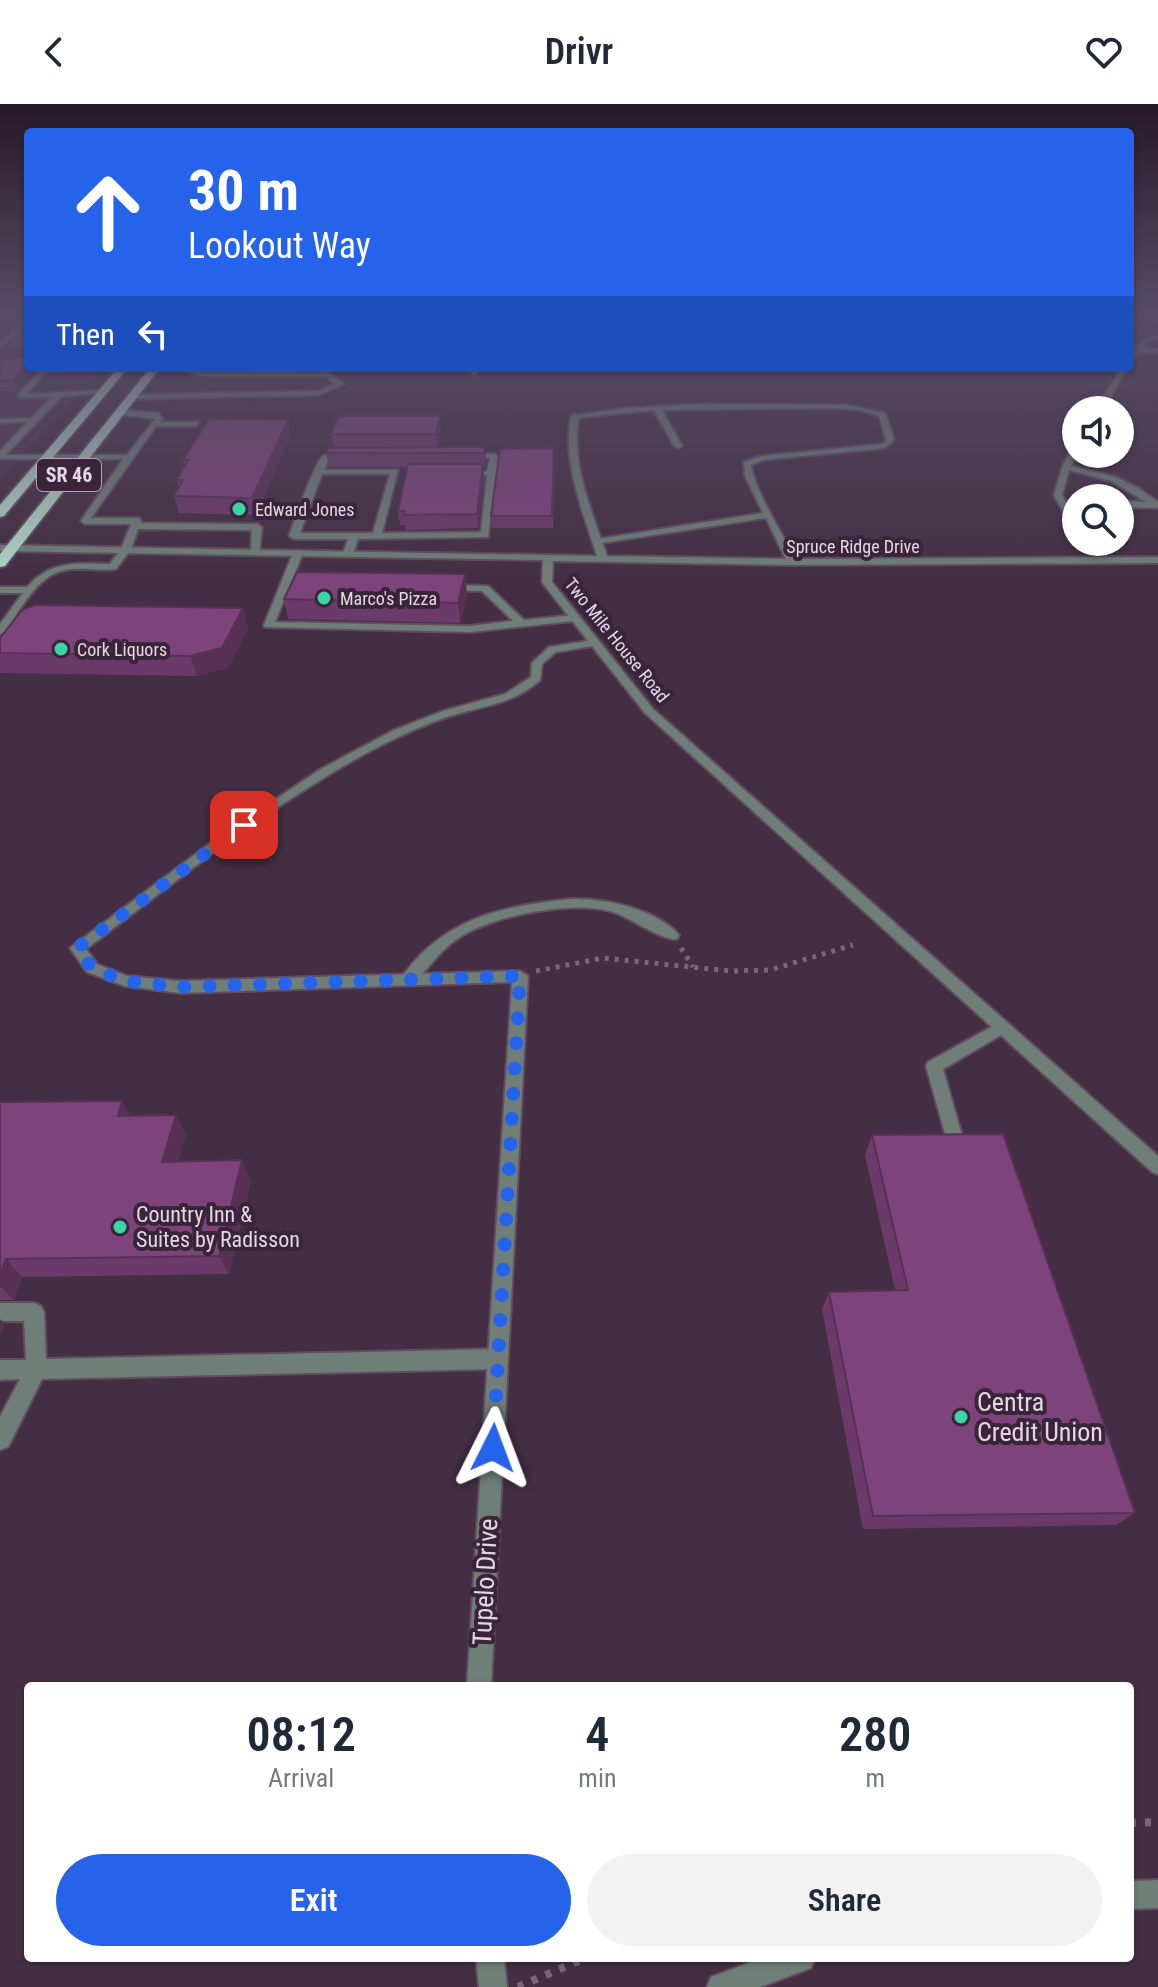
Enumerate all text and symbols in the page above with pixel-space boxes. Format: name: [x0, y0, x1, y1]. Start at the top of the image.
icon: back: [32, 30, 76, 74]
icon: heart: [1082, 30, 1126, 74]
text: Drivr: [545, 31, 613, 73]
text: 30 m: [188, 158, 299, 224]
icon: ahead: [56, 160, 160, 264]
text: Lookout Way: [188, 225, 371, 267]
icon: left: [131, 312, 175, 356]
text: Then: [56, 317, 115, 352]
map controls: [1062, 396, 1134, 556]
button: sound: [1062, 396, 1134, 468]
road number: SR 46: [37, 459, 101, 491]
button: search: [1062, 484, 1134, 556]
place label: Edward Jones: [255, 499, 355, 520]
marker: Edward Jones: [230, 500, 248, 518]
street label: Spruce Ridge Drive: [786, 536, 920, 557]
street label: Two Mile House Road: [560, 574, 674, 706]
place label: Marco's Pizza: [340, 588, 437, 609]
marker: Marco's Pizza: [315, 589, 333, 607]
place label: Cork Liquors: [77, 639, 167, 660]
marker: Cork Liquors: [52, 640, 70, 658]
pin: [210, 791, 278, 859]
icon: arrive: [222, 803, 266, 847]
place label: Country Inn & Suites by Radisson: [136, 1202, 300, 1252]
marker: Country Inn & Suites by Radisson: [111, 1218, 129, 1236]
place label: Centra Credit Union: [977, 1387, 1103, 1447]
position arrow: [451, 1406, 535, 1490]
marker: Centra Credit Union: [952, 1408, 970, 1426]
street label: Tupelo Drive: [467, 1518, 503, 1646]
text: 08:12: [247, 1706, 356, 1763]
text: 4: [585, 1706, 609, 1763]
text: 280: [839, 1706, 911, 1763]
text: Arrival: [268, 1763, 334, 1793]
text: min: [578, 1763, 616, 1793]
text: m: [865, 1763, 885, 1793]
button: Exit: [56, 1854, 571, 1946]
button: Share: [587, 1854, 1102, 1946]

